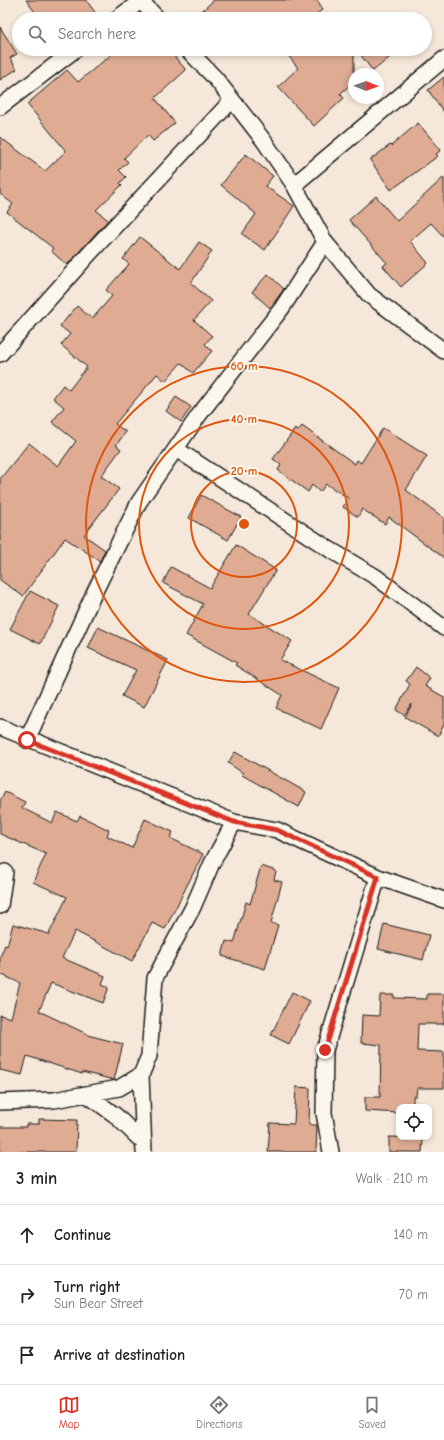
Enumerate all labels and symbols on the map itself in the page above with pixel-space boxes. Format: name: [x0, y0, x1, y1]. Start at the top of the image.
north arrow: [348, 68, 384, 104]
text: 60 m: [231, 359, 257, 373]
text: 40 m: [231, 412, 257, 426]
text: 20 m: [231, 464, 257, 478]
centre of rings: [237, 517, 251, 531]
route start: [18, 731, 36, 749]
route end: [316, 1041, 334, 1059]

